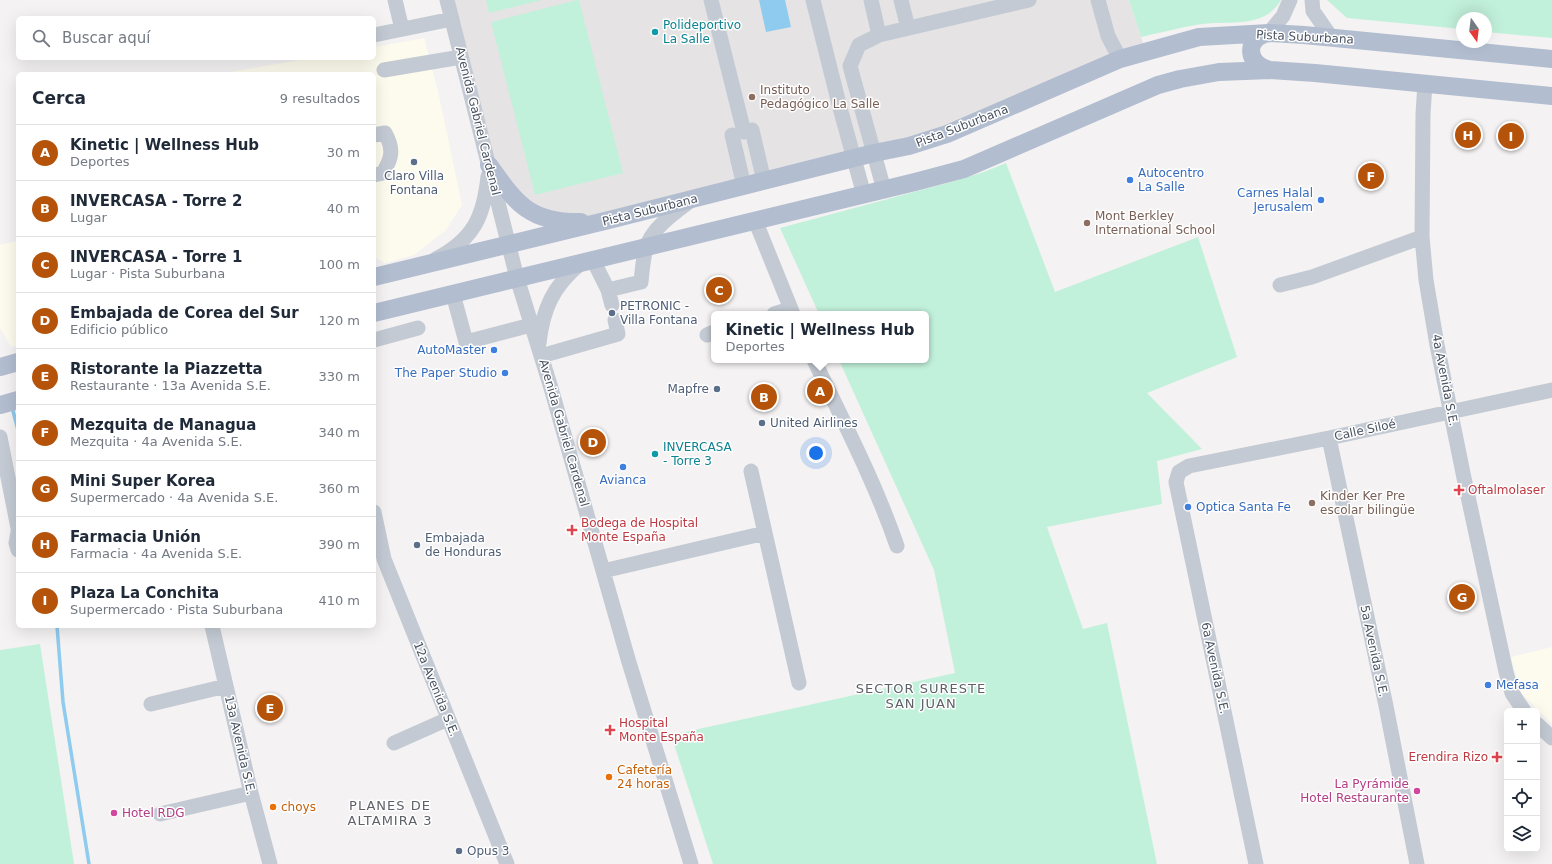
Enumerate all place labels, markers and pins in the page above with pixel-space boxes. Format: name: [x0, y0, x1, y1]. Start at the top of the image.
place label: Polideportivo La Salle: [663, 18, 741, 46]
marker: Polideportivo La Salle: [650, 27, 660, 37]
place label: Instituto Pedagógico La Salle: [760, 83, 880, 111]
marker: Instituto Pedagógico La Salle: [747, 92, 757, 102]
pin: H: [1455, 120, 1481, 150]
pin: I: [1498, 121, 1524, 151]
marker: Claro Villa Fontana: [409, 157, 419, 167]
pin: F: [1358, 161, 1384, 191]
place label: Autocentro La Salle: [1138, 166, 1204, 194]
place label: Claro Villa Fontana: [384, 169, 444, 197]
marker: Autocentro La Salle: [1125, 175, 1135, 185]
place label: Carnes Halal Jerusalem: [1237, 186, 1313, 214]
marker: Carnes Halal Jerusalem: [1316, 195, 1326, 205]
place label: Mont Berkley International School: [1095, 209, 1215, 237]
marker: Mont Berkley International School: [1082, 218, 1092, 228]
pin: C: [706, 275, 732, 305]
place label: PETRONIC - Villa Fontana: [620, 299, 698, 327]
marker: PETRONIC - Villa Fontana: [607, 308, 617, 318]
place label: AutoMaster: [417, 343, 486, 357]
marker: AutoMaster: [489, 345, 499, 355]
place label: The Paper Studio: [394, 366, 497, 380]
marker: The Paper Studio: [500, 368, 510, 378]
pin: A: [807, 376, 833, 406]
place label: Mapfre: [667, 382, 709, 396]
pin: B: [751, 382, 777, 412]
marker: Mapfre: [712, 384, 722, 394]
place label: United Airlines: [770, 416, 858, 430]
marker: United Airlines: [757, 418, 767, 428]
pin: D: [580, 427, 606, 457]
place label: INVERCASA - Torre 3: [663, 440, 732, 468]
marker: INVERCASA - Torre 3: [650, 449, 660, 459]
marker: Avianca: [618, 462, 628, 472]
place label: Avianca: [600, 473, 646, 487]
place label: Oftalmolaser: [1468, 483, 1545, 497]
marker: Oftalmolaser: [1453, 484, 1465, 496]
place label: Kinder Ker Pre escolar bilingüe: [1320, 489, 1415, 517]
marker: Kinder Ker Pre escolar bilingüe: [1307, 498, 1317, 508]
place label: Optica Santa Fe: [1196, 500, 1291, 514]
marker: Optica Santa Fe: [1183, 502, 1193, 512]
place label: Bodega de Hospital Monte España: [581, 516, 698, 544]
marker: Bodega de Hospital Monte España: [566, 524, 578, 536]
place label: Embajada de Honduras: [425, 531, 502, 559]
marker: Embajada de Honduras: [412, 540, 422, 550]
pin: G: [1449, 582, 1475, 612]
place label: Mefasa: [1496, 678, 1539, 692]
marker: Mefasa: [1483, 680, 1493, 690]
pin: E: [257, 693, 283, 723]
place label: Hospital Monte España: [619, 716, 704, 744]
marker: Hospital Monte España: [604, 724, 616, 736]
place label: Erendira Rizo: [1408, 750, 1488, 764]
marker: Erendira Rizo: [1491, 751, 1503, 763]
place label: Cafetería 24 horas: [617, 763, 672, 791]
marker: Cafetería 24 horas: [604, 772, 614, 782]
place label: La Pyrámide Hotel Restaurante: [1300, 777, 1409, 805]
marker: La Pyrámide Hotel Restaurante: [1412, 786, 1422, 796]
place label: choys: [281, 800, 316, 814]
marker: choys: [268, 802, 278, 812]
place label: Hotel RDG: [122, 806, 184, 820]
marker: Hotel RDG: [109, 808, 119, 818]
place label: Opus 3: [467, 844, 509, 858]
marker: Opus 3: [454, 846, 464, 856]

